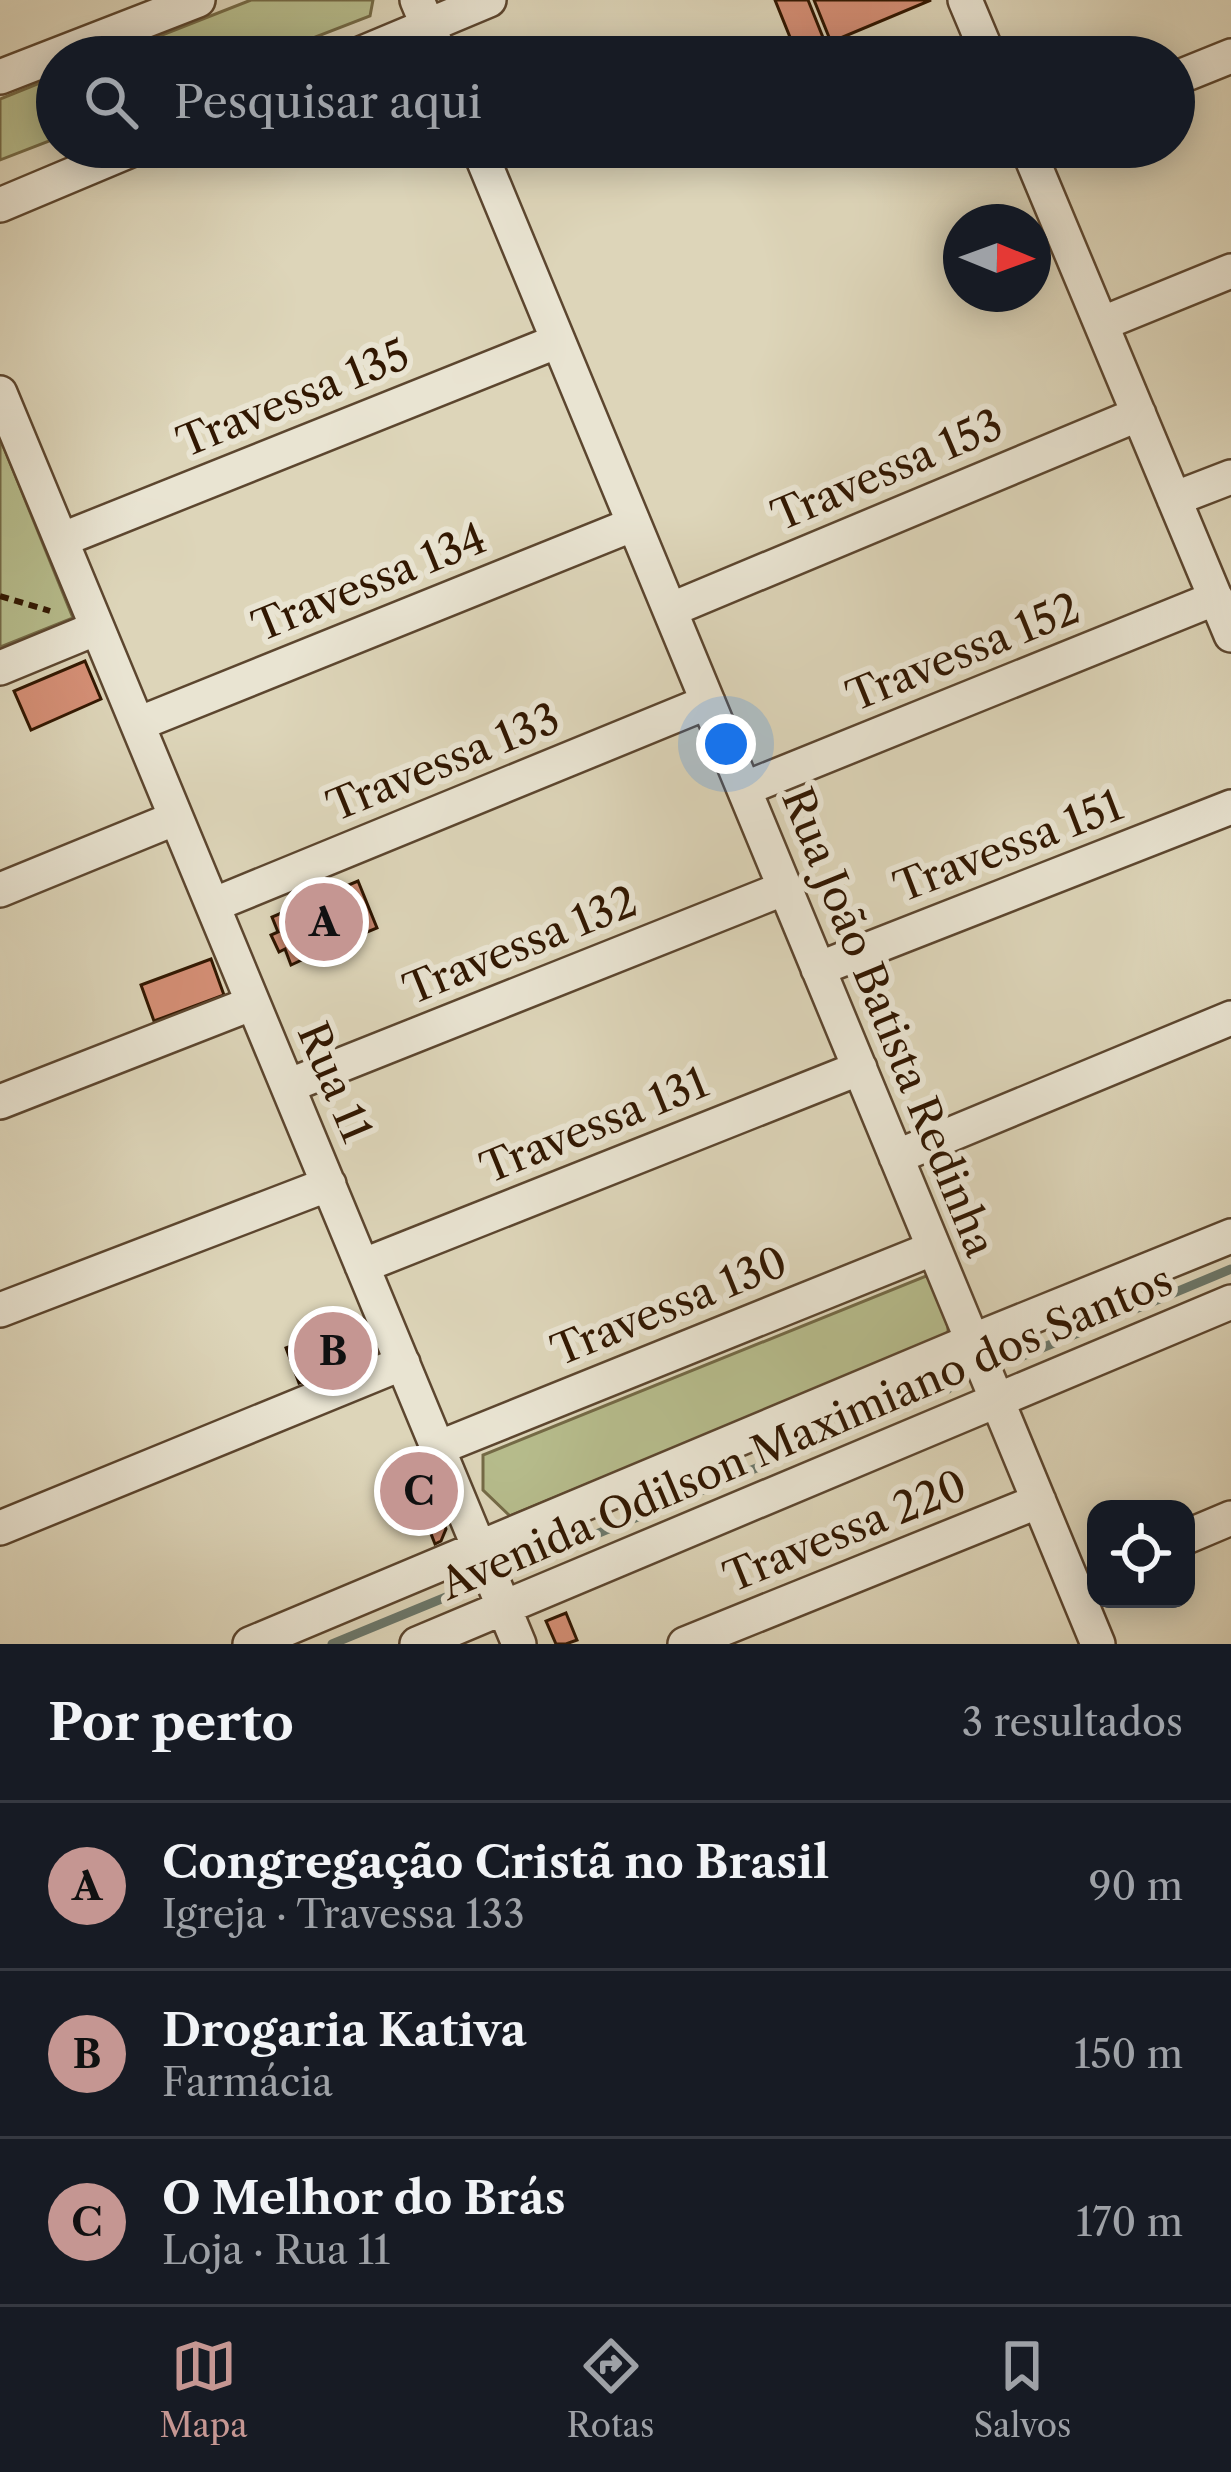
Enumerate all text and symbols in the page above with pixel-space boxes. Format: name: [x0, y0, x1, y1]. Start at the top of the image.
search box: [36, 36, 1195, 168]
icon: search: [78, 69, 144, 135]
text: Pesquisar aqui: [174, 74, 482, 130]
north arrow: [943, 204, 1051, 312]
street label: Travessa 135: [169, 328, 417, 468]
street label: Travessa 153: [764, 398, 1010, 542]
street label: Travessa 134: [245, 512, 493, 652]
street label: Travessa 152: [839, 582, 1087, 722]
street label: Travessa 133: [319, 692, 567, 832]
your location: [696, 714, 756, 774]
street label: Travessa 151: [887, 779, 1130, 913]
street label: Rua João Batista Redinha: [771, 780, 1007, 1265]
street label: Travessa 132: [396, 875, 644, 1015]
pin: A: [285, 877, 363, 967]
street label: Rua 11: [287, 1014, 383, 1150]
street label: Travessa 131: [473, 1056, 715, 1194]
street label: Travessa 130: [544, 1235, 794, 1377]
street label: Avenida Odilson Maximiano dos Santos: [431, 1254, 1180, 1611]
pin: B: [294, 1306, 372, 1396]
pin: C: [380, 1446, 458, 1536]
street label: Travessa 220: [716, 1459, 974, 1603]
map controls: [1087, 1500, 1195, 1608]
button: locate: [1087, 1500, 1195, 1608]
text: Por perto: [48, 1691, 294, 1753]
text: 3 resultados: [962, 1698, 1183, 1746]
text: Congregação Cristã no Brasil: [162, 1834, 829, 1890]
text: A: [72, 1862, 102, 1910]
text: 90 m: [1089, 1862, 1183, 1910]
text: Igreja · Travessa 133: [162, 1890, 525, 1938]
text: Drogaria Kativa: [162, 2002, 526, 2058]
text: B: [73, 2030, 102, 2078]
text: 150 m: [1074, 2030, 1183, 2078]
text: Farmácia: [162, 2058, 333, 2106]
text: O Melhor do Brás: [162, 2170, 566, 2226]
text: C: [71, 2198, 103, 2246]
text: 170 m: [1076, 2198, 1183, 2246]
text: Loja · Rua 11: [162, 2226, 390, 2274]
tab: Mapa: [160, 2333, 248, 2446]
tab: Rotas: [567, 2333, 654, 2446]
tab: Salvos: [973, 2333, 1071, 2446]

